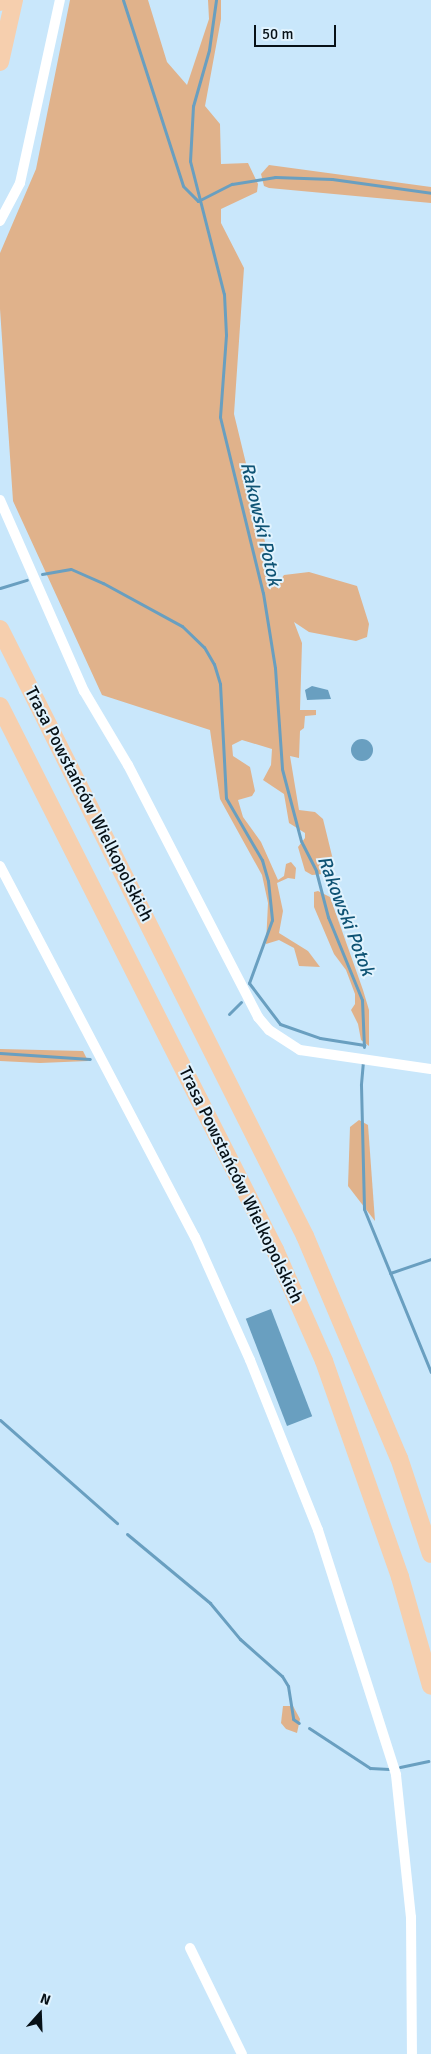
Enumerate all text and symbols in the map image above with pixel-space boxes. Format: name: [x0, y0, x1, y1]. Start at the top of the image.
scale bar: [256, 15, 338, 47]
text: 50 m: [262, 25, 293, 43]
water label: Rakowski Potok: [235, 460, 285, 588]
street label: Trasa Powstańców Wielkopolskich: [20, 683, 158, 925]
water label: Rakowski Potok: [312, 853, 378, 979]
street label: Trasa Powstańców Wielkopolskich: [174, 1063, 308, 1307]
north arrow: [15, 1989, 65, 2039]
text: N: [38, 1990, 53, 2009]

